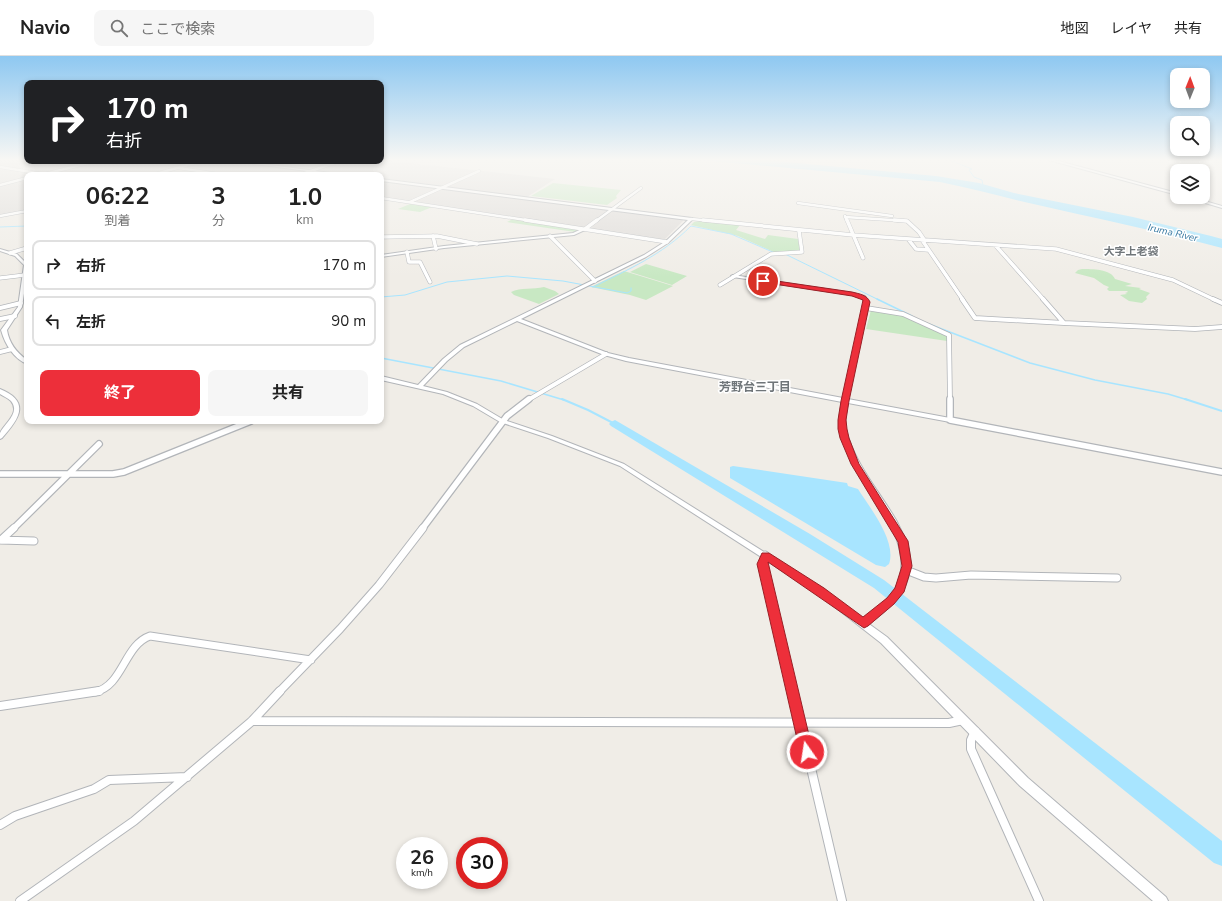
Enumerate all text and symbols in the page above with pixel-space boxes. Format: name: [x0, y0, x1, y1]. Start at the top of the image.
search box: [94, 10, 374, 46]
text: Navio: [20, 15, 70, 41]
icon: search: [108, 17, 130, 39]
text: ここで検索: [140, 19, 215, 39]
text: 地図: [1060, 19, 1088, 38]
text: レイヤ: [1110, 19, 1152, 38]
text: 共有: [1174, 19, 1202, 38]
north arrow: [1170, 68, 1210, 108]
map controls: [1170, 68, 1210, 204]
text: 170 m: [106, 90, 189, 128]
icon: right: [40, 96, 92, 148]
button: search: [1170, 116, 1210, 156]
text: 右折: [106, 129, 142, 153]
button: layers: [1170, 164, 1210, 204]
text: 06:22: [86, 180, 149, 212]
text: 3: [211, 180, 226, 212]
text: 1.0: [287, 181, 322, 213]
text: km: [296, 211, 314, 229]
text: 到着: [105, 212, 131, 230]
text: 分: [212, 212, 225, 230]
water label: Iruma River: [1146, 220, 1200, 246]
district label: 大字上老袋: [1104, 244, 1159, 259]
icon: right: [42, 254, 64, 276]
text: 170 m: [322, 255, 366, 275]
text: 右折: [76, 256, 106, 276]
pin: [746, 264, 780, 298]
icon: arrive: [752, 270, 774, 292]
icon: left: [42, 310, 64, 332]
text: 90 m: [331, 311, 366, 331]
text: 左折: [76, 312, 106, 332]
button: 終了: [40, 370, 200, 416]
button: 共有: [208, 370, 368, 416]
district label: 芳野台三丁目: [719, 379, 791, 395]
position arrow: [786, 731, 828, 773]
speed limit sign: 30: [456, 837, 508, 889]
text: 26: [410, 844, 434, 871]
text: km/h: [411, 866, 433, 880]

